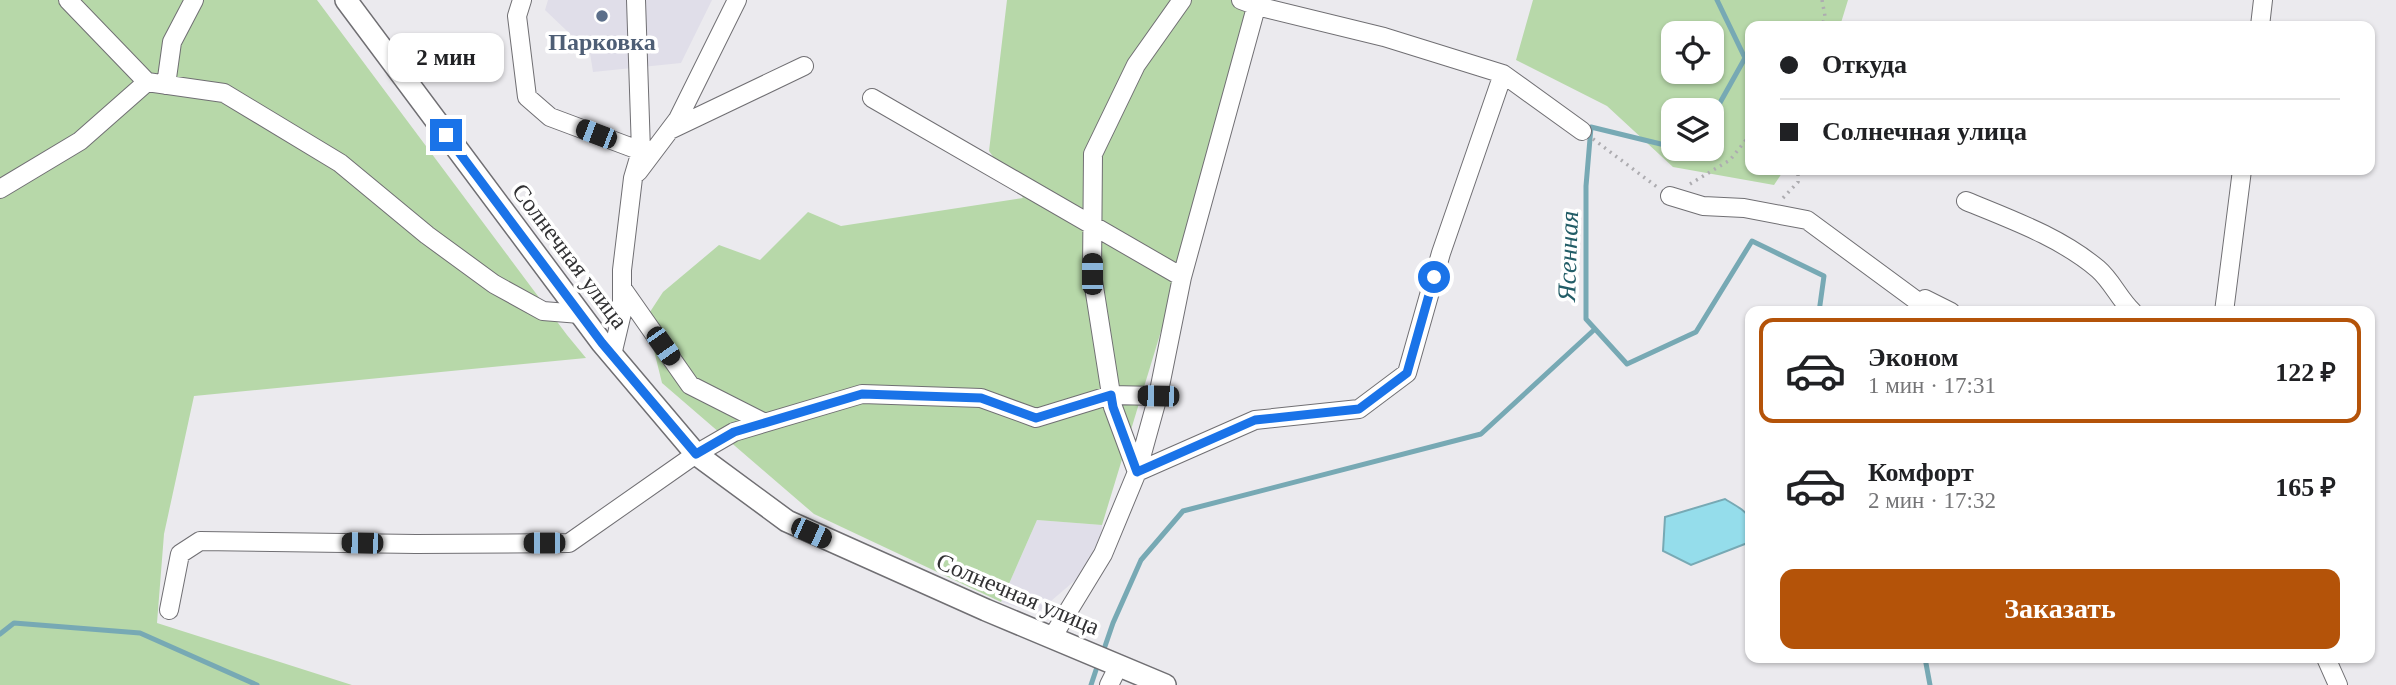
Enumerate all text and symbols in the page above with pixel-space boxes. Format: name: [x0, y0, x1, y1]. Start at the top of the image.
marker: Парковка: [594, 8, 610, 24]
map controls: [1661, 21, 1724, 161]
button: locate: [1661, 21, 1724, 84]
place label: Парковка: [548, 29, 656, 55]
callout: 2 мин: [388, 33, 504, 82]
text: 2 мин: [416, 45, 476, 70]
text: Откуда: [1822, 50, 1907, 79]
button: layers: [1661, 98, 1724, 161]
car: [573, 117, 620, 151]
text: Солнечная улица: [1822, 117, 2027, 146]
route end: [430, 119, 462, 151]
street label: Солнечная улица: [507, 179, 633, 334]
water label: Ясенная: [1552, 210, 1584, 303]
car: [1082, 253, 1103, 295]
route start: [1418, 261, 1450, 293]
car: [643, 323, 684, 369]
icon: car: [1784, 339, 1847, 402]
text: Эконом: [1868, 343, 1958, 372]
text: 122 ₽: [2275, 358, 2336, 387]
text: 1 мин · 17:31: [1868, 373, 1996, 398]
car: [1137, 385, 1180, 407]
icon: car: [1784, 454, 1847, 517]
text: Комфорт: [1868, 458, 1974, 487]
text: 165 ₽: [2275, 473, 2336, 502]
text: 2 мин · 17:32: [1868, 488, 1996, 513]
car: [788, 515, 835, 551]
car: [341, 532, 384, 554]
car: [524, 533, 566, 554]
street label: Солнечная улица: [933, 548, 1104, 640]
button: Заказать: [1780, 569, 2340, 649]

